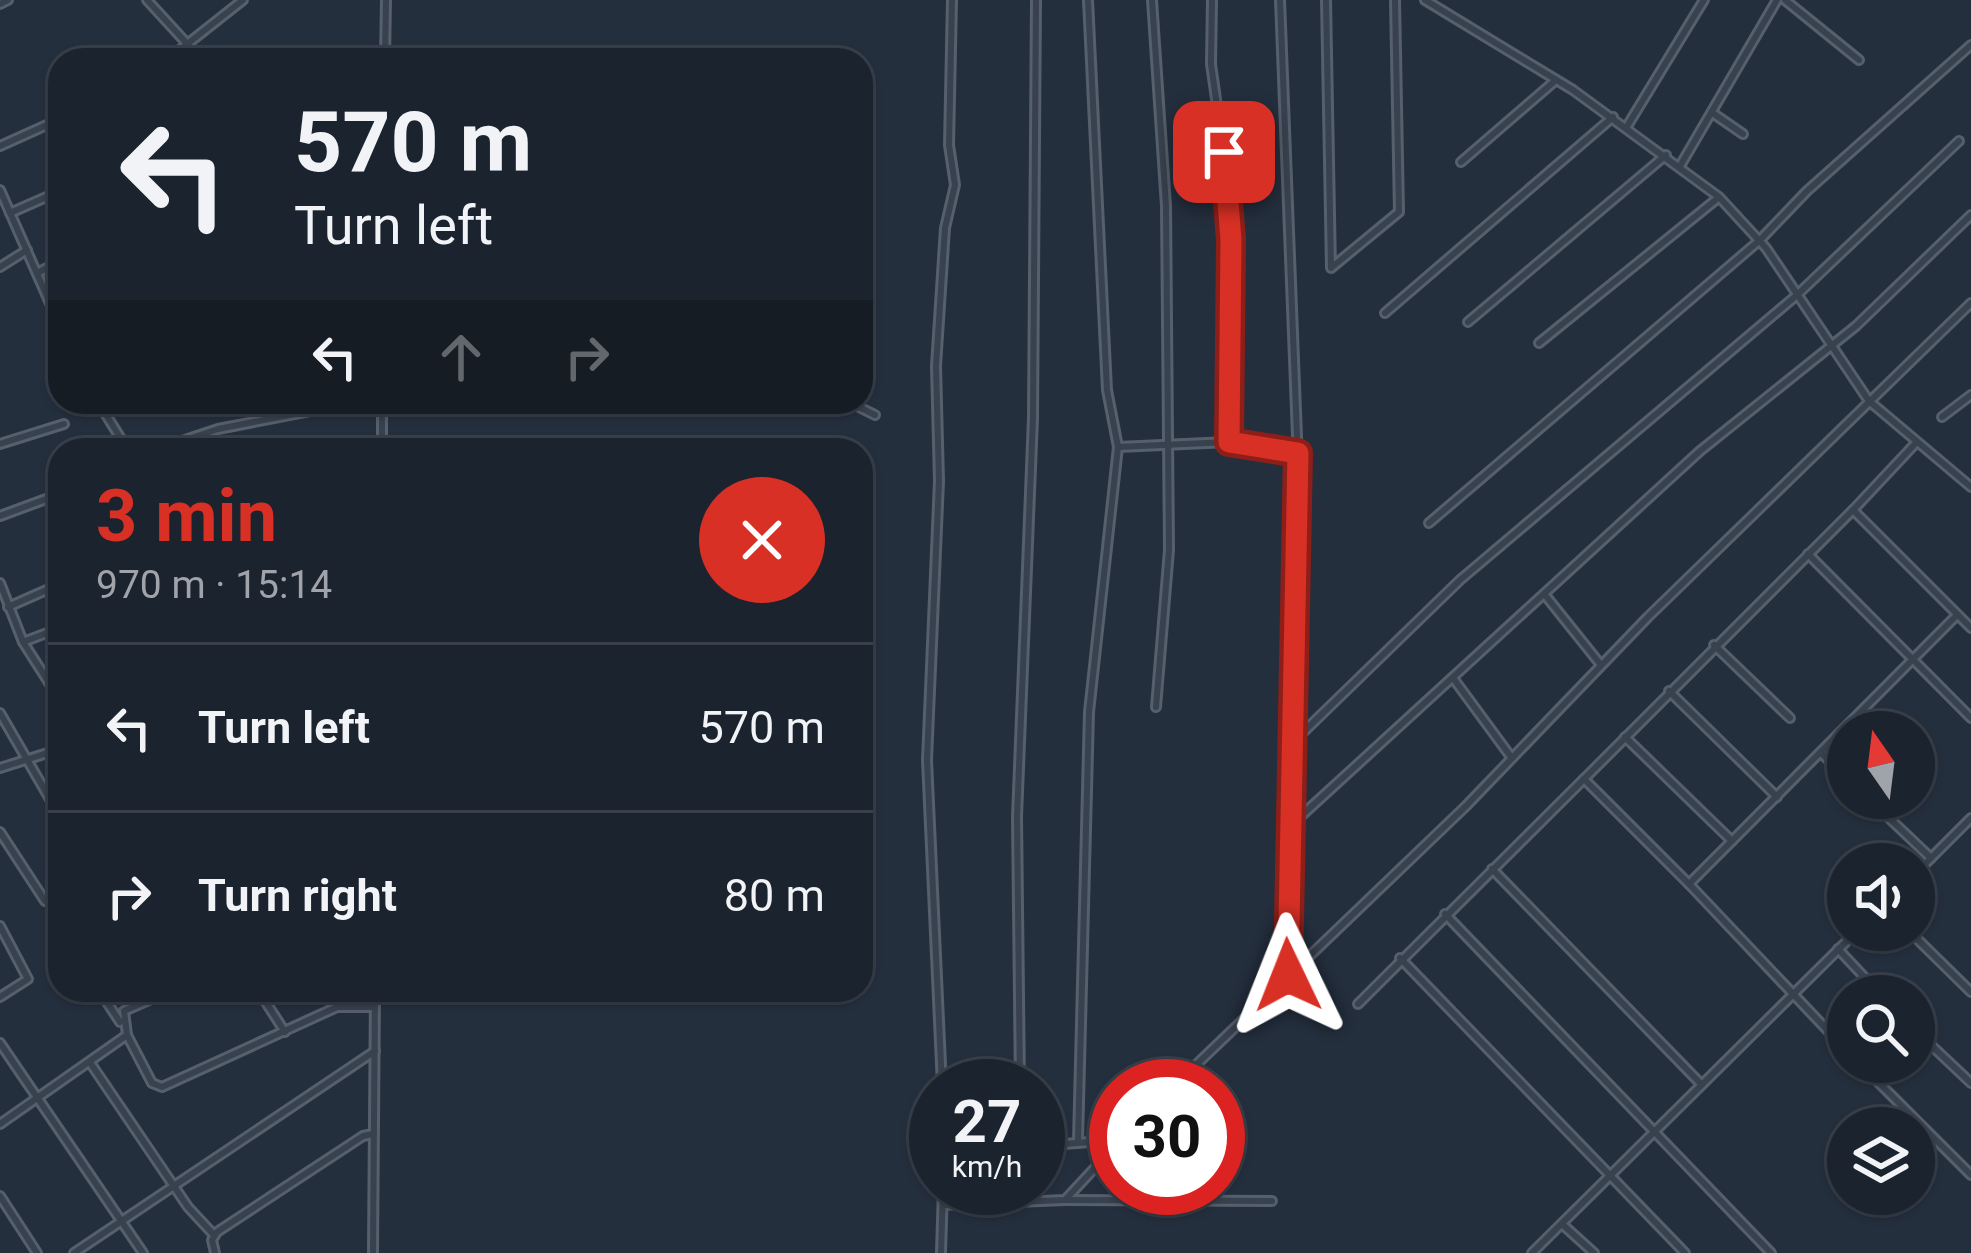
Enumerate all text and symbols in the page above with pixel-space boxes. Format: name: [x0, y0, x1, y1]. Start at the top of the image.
text: 570 m: [294, 93, 532, 192]
icon: left: [96, 96, 252, 252]
pin: [1173, 101, 1275, 203]
icon: arrive: [1191, 119, 1257, 185]
text: Turn left: [294, 194, 493, 257]
icon: left: [302, 324, 368, 390]
icon: ahead: [428, 324, 494, 390]
icon: right: [554, 324, 620, 390]
text: 3 min: [96, 474, 277, 559]
button: close: [699, 477, 825, 603]
text: 970 m · 15:14: [96, 562, 332, 608]
icon: left: [96, 695, 162, 761]
text: Turn left: [198, 701, 370, 754]
text: 570 m: [699, 701, 825, 754]
north arrow: [1827, 711, 1935, 819]
map controls: [1827, 711, 1935, 1215]
button: sound: [1827, 843, 1935, 951]
icon: right: [96, 863, 162, 929]
text: Turn right: [198, 869, 397, 922]
text: 80 m: [724, 869, 825, 922]
position arrow: [1225, 912, 1351, 1038]
button: search: [1827, 975, 1935, 1083]
speed limit sign: 30: [1089, 1059, 1245, 1215]
text: 27: [953, 1086, 1021, 1157]
button: layers: [1827, 1107, 1935, 1215]
text: km/h: [952, 1149, 1022, 1184]

